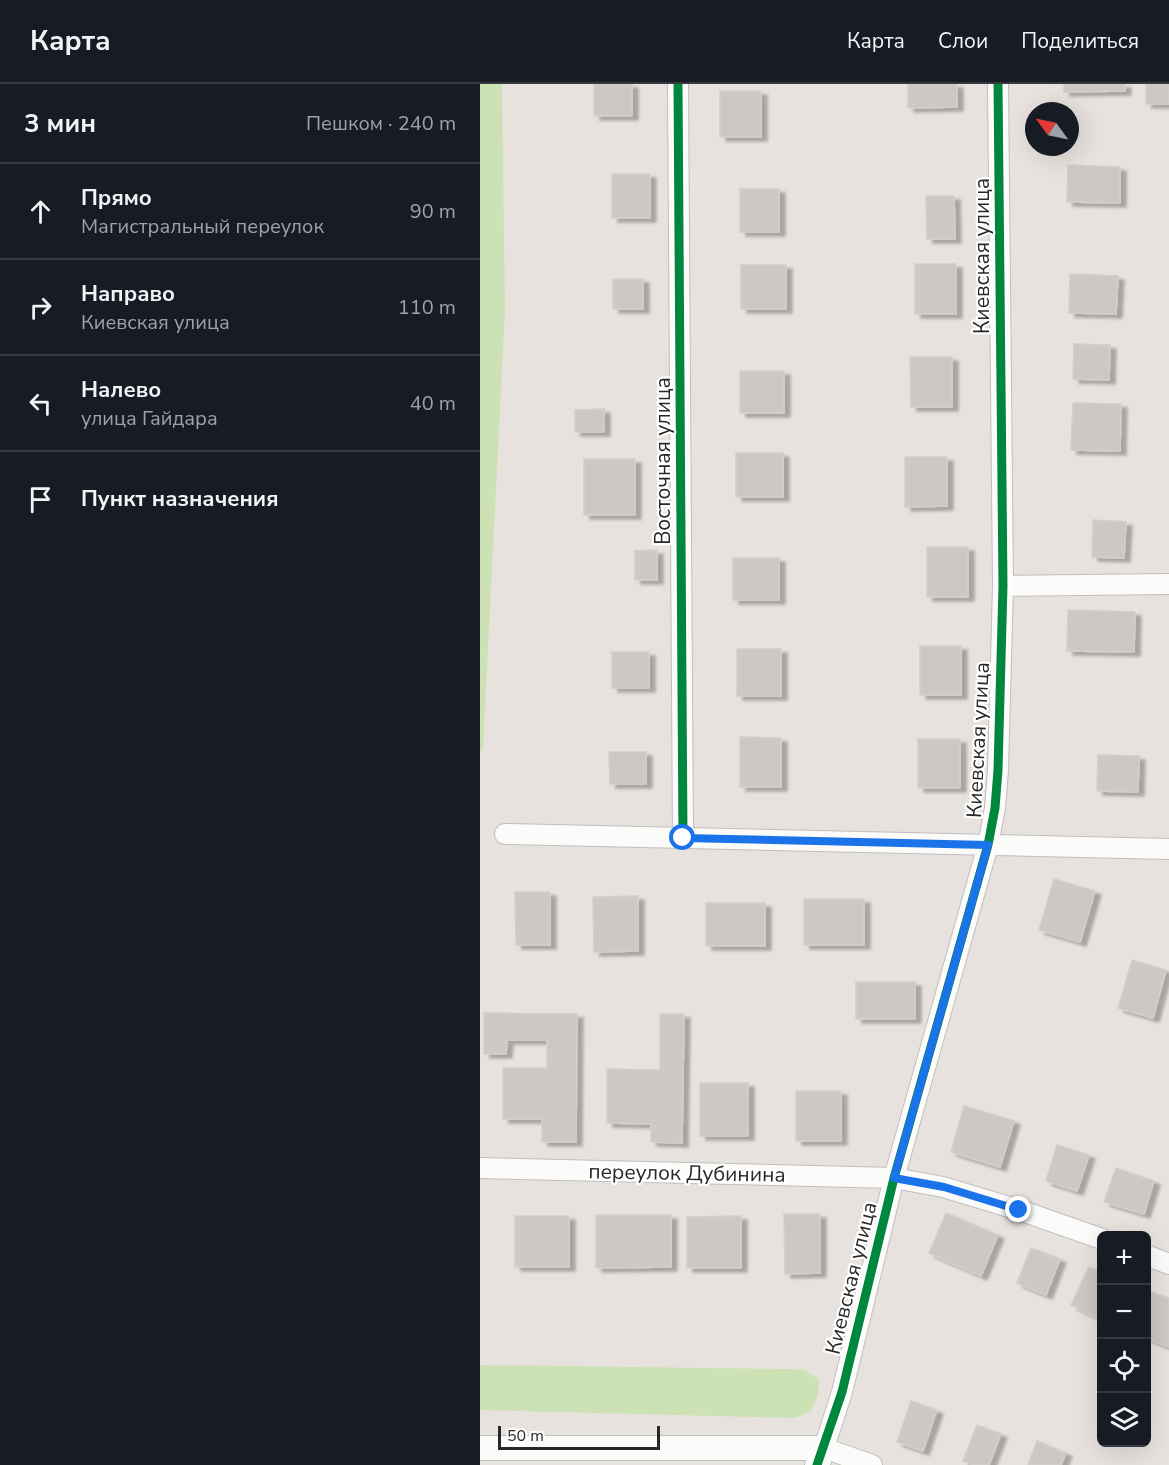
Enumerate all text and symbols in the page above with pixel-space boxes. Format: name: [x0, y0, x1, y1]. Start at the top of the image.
text: Карта: [30, 22, 111, 60]
text: Карта: [847, 27, 905, 55]
text: Слои: [938, 27, 988, 55]
text: Поделиться: [1021, 27, 1139, 55]
north arrow: [1025, 102, 1079, 156]
text: 3 мин: [24, 106, 96, 141]
text: Пешком · 240 m: [306, 110, 456, 137]
street label: Киевская улица: [968, 178, 996, 334]
text: Прямо: [81, 183, 152, 213]
icon: ahead: [24, 195, 57, 228]
text: 90 m: [410, 198, 456, 225]
text: Магистральный переулок: [81, 213, 324, 240]
text: Направо: [81, 279, 175, 309]
icon: right: [24, 291, 57, 324]
text: 110 m: [398, 294, 456, 321]
text: Киевская улица: [81, 309, 230, 336]
text: Налево: [81, 375, 161, 405]
street label: Восточная улица: [649, 377, 677, 545]
icon: left: [24, 387, 57, 420]
text: 40 m: [410, 390, 456, 417]
text: улица Гайдара: [81, 405, 218, 432]
icon: arrive: [24, 483, 57, 516]
text: Пункт назначения: [81, 484, 279, 514]
street label: Киевская улица: [960, 661, 996, 819]
route start: [669, 824, 695, 850]
street label: переулок Дубинина: [588, 1157, 786, 1189]
route end: [1005, 1196, 1031, 1222]
street label: Киевская улица: [819, 1199, 883, 1357]
map controls: [1097, 1231, 1151, 1447]
button: +: [1097, 1231, 1151, 1285]
button: −: [1097, 1285, 1151, 1339]
button: locate: [1097, 1339, 1151, 1393]
button: layers: [1097, 1393, 1151, 1447]
scale bar: [498, 1423, 660, 1450]
text: 50 m: [507, 1425, 544, 1447]

